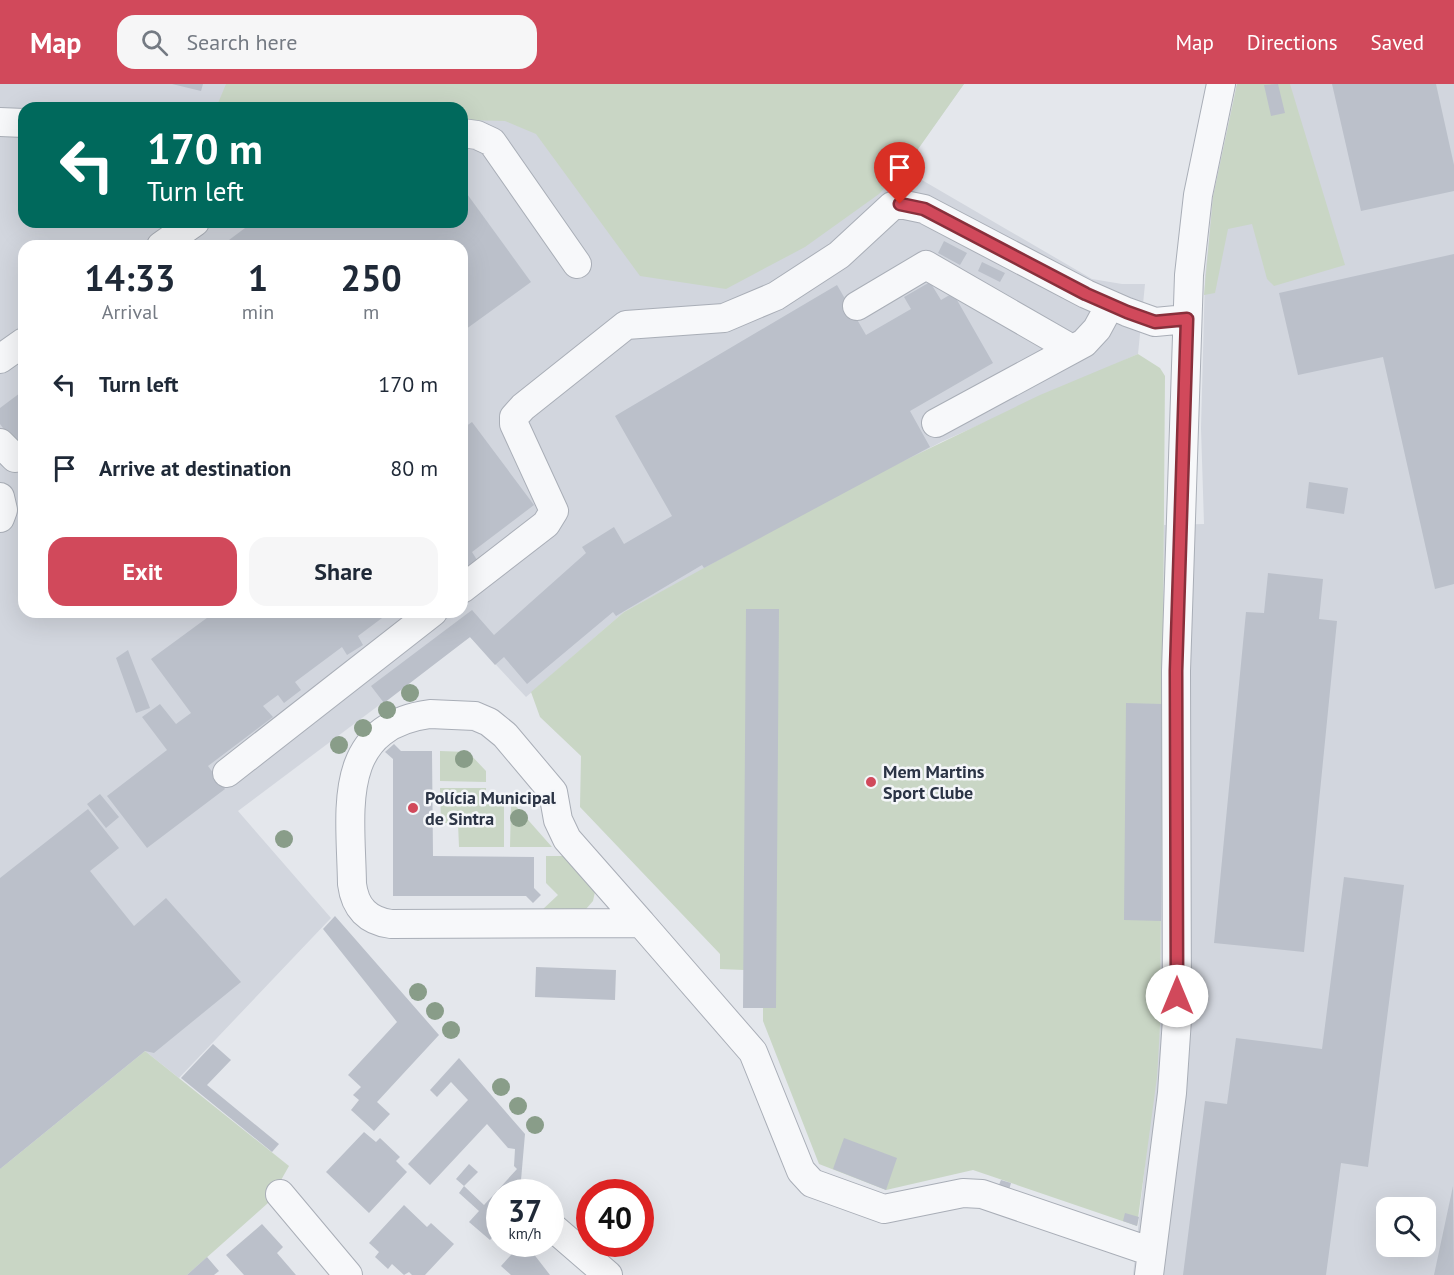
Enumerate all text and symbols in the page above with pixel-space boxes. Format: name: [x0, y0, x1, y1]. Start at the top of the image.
search box: [117, 15, 537, 69]
text: Map: [30, 24, 81, 61]
icon: search: [138, 26, 171, 59]
text: Search here: [186, 28, 297, 56]
text: Map: [1175, 29, 1214, 56]
text: Directions: [1247, 29, 1338, 56]
text: Saved: [1371, 29, 1424, 56]
text: 170 m: [147, 121, 263, 176]
icon: left: [48, 126, 126, 204]
pin: [874, 142, 925, 204]
icon: arrive: [883, 151, 916, 184]
text: Turn left: [147, 174, 244, 208]
text: 14:33: [84, 254, 176, 301]
text: 1: [248, 254, 268, 301]
text: 250: [341, 254, 402, 301]
text: Arrival: [102, 299, 158, 325]
text: min: [242, 299, 274, 325]
text: m: [363, 299, 379, 325]
icon: left: [48, 368, 81, 401]
text: Turn left: [99, 370, 179, 398]
text: 170 m: [378, 370, 438, 398]
icon: arrive: [48, 452, 81, 485]
text: Arrive at destination: [99, 454, 291, 482]
text: 80 m: [390, 454, 438, 482]
button: Exit: [48, 537, 237, 606]
button: Share: [249, 537, 438, 606]
place label: Mem Martins Sport Clube: [883, 760, 985, 804]
marker: Mem Martins Sport Clube: [864, 775, 878, 789]
place label: Polícia Municipal de Sintra: [425, 786, 557, 830]
marker: Polícia Municipal de Sintra: [406, 801, 420, 815]
position arrow: [1145, 964, 1209, 1028]
speed limit sign: 40: [576, 1179, 654, 1257]
text: 37: [508, 1191, 542, 1230]
map controls: [1376, 1197, 1436, 1257]
button: search: [1376, 1197, 1436, 1257]
text: km/h: [509, 1224, 541, 1243]

